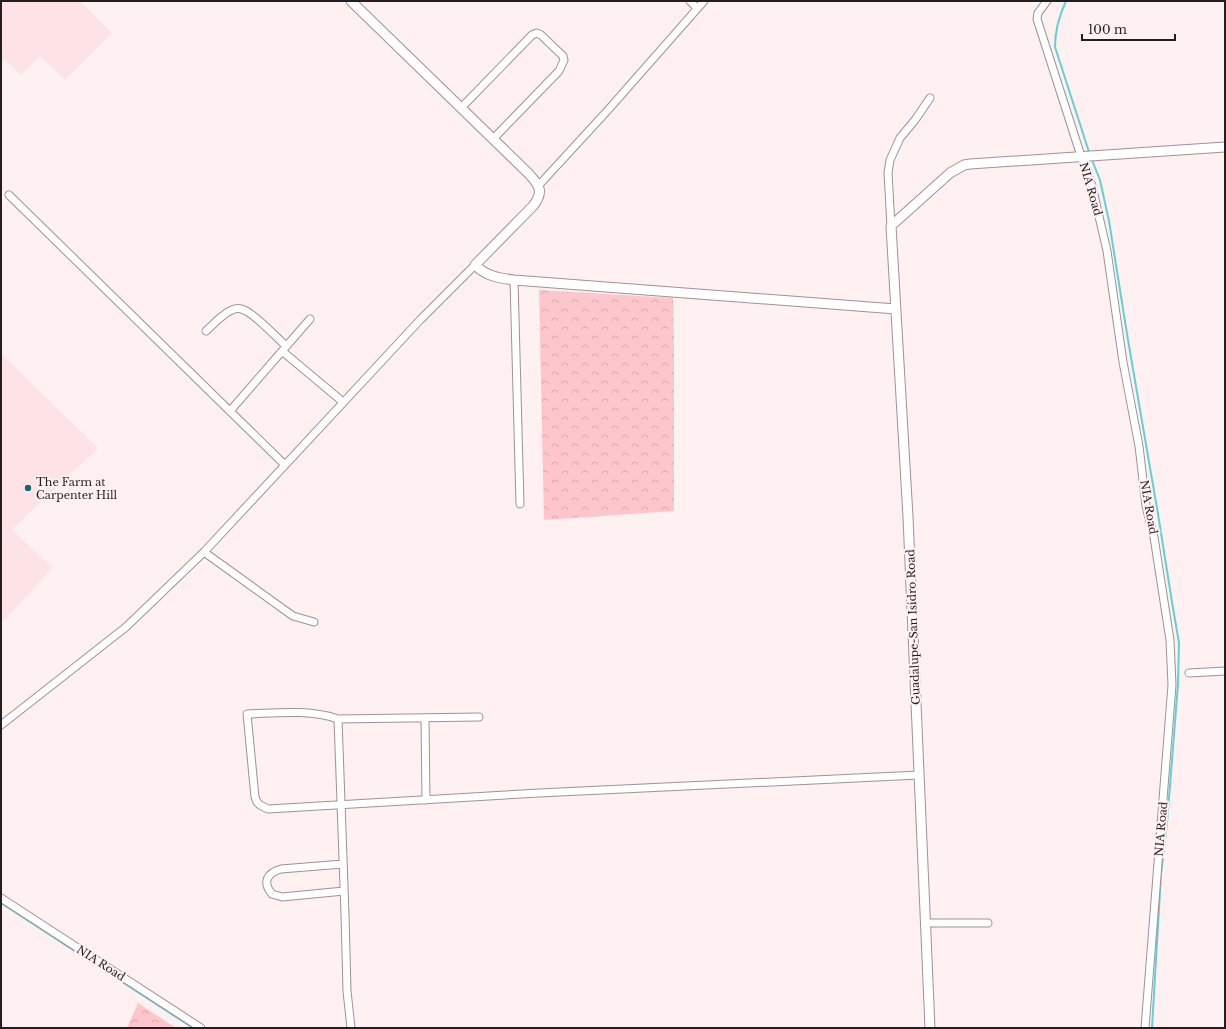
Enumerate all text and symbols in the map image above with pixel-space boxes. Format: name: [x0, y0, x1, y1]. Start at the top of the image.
scale bar: [1082, 16, 1175, 42]
text: 100 m: [1088, 22, 1127, 37]
street label: NIA Road: [1077, 161, 1105, 218]
place label: The Farm at Carpenter Hill: [36, 475, 118, 502]
street label: NIA Road: [1137, 479, 1161, 536]
marker: The Farm at Carpenter Hill: [23, 483, 33, 493]
street label: Guadalupe-San Isidro Road: [903, 548, 923, 705]
street label: NIA Road: [1152, 800, 1170, 857]
street label: NIA Road: [74, 942, 128, 984]

